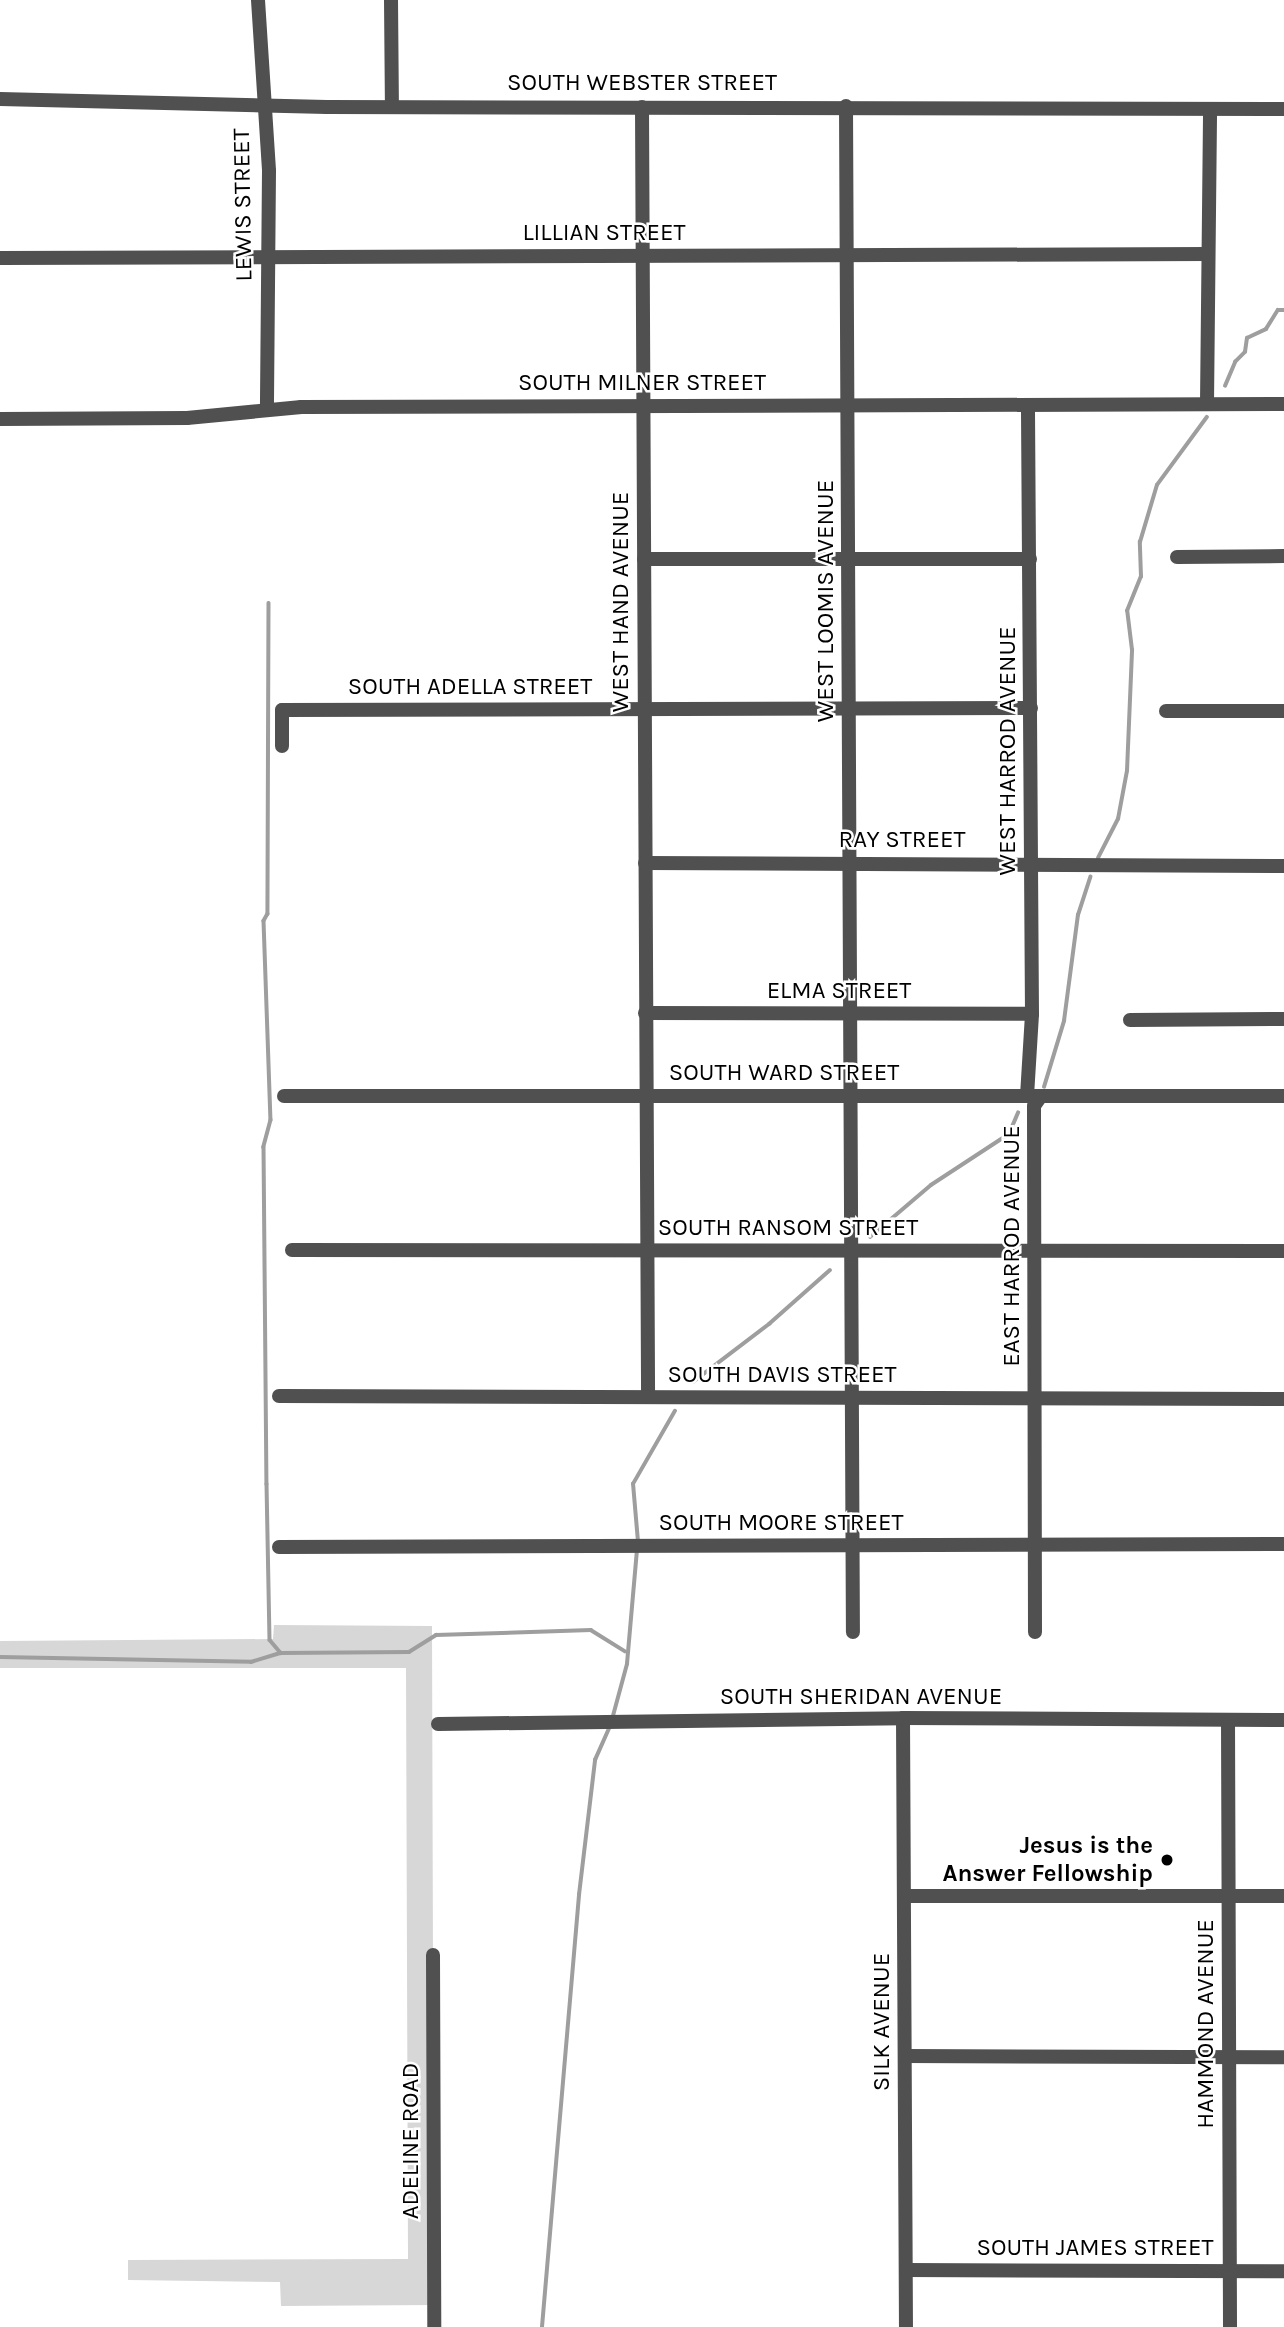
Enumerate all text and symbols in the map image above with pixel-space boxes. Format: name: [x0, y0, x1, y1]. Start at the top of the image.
street label: SOUTH WEBSTER STREET: [507, 69, 777, 97]
street label: LEWIS STREET: [227, 128, 259, 282]
street label: LILLIAN STREET: [522, 219, 686, 247]
street label: SOUTH MILNER STREET: [518, 369, 766, 397]
street label: WEST LOOMIS AVENUE: [812, 480, 840, 722]
street label: WEST HAND AVENUE: [607, 492, 635, 712]
street label: WEST HARROD AVENUE: [994, 626, 1022, 876]
street label: SOUTH ADELLA STREET: [348, 673, 592, 701]
street label: RAY STREET: [839, 826, 965, 854]
street label: ELMA STREET: [767, 977, 911, 1005]
street label: SOUTH WARD STREET: [669, 1059, 899, 1087]
street label: EAST HARROD AVENUE: [998, 1125, 1026, 1367]
street label: SOUTH RANSOM STREET: [658, 1214, 918, 1242]
street label: SOUTH DAVIS STREET: [667, 1361, 897, 1389]
street label: SOUTH MOORE STREET: [659, 1509, 903, 1537]
street label: SOUTH SHERIDAN AVENUE: [720, 1683, 1002, 1711]
place label: Jesus is the Answer Fellowship: [942, 1832, 1153, 1888]
marker: Jesus is the Answer Fellowship: [1159, 1852, 1175, 1868]
street label: HAMMOND AVENUE: [1192, 1919, 1220, 2129]
street label: SILK AVENUE: [868, 1953, 896, 2091]
street label: ADELINE ROAD: [397, 2063, 425, 2219]
street label: SOUTH JAMES STREET: [976, 2234, 1214, 2262]

